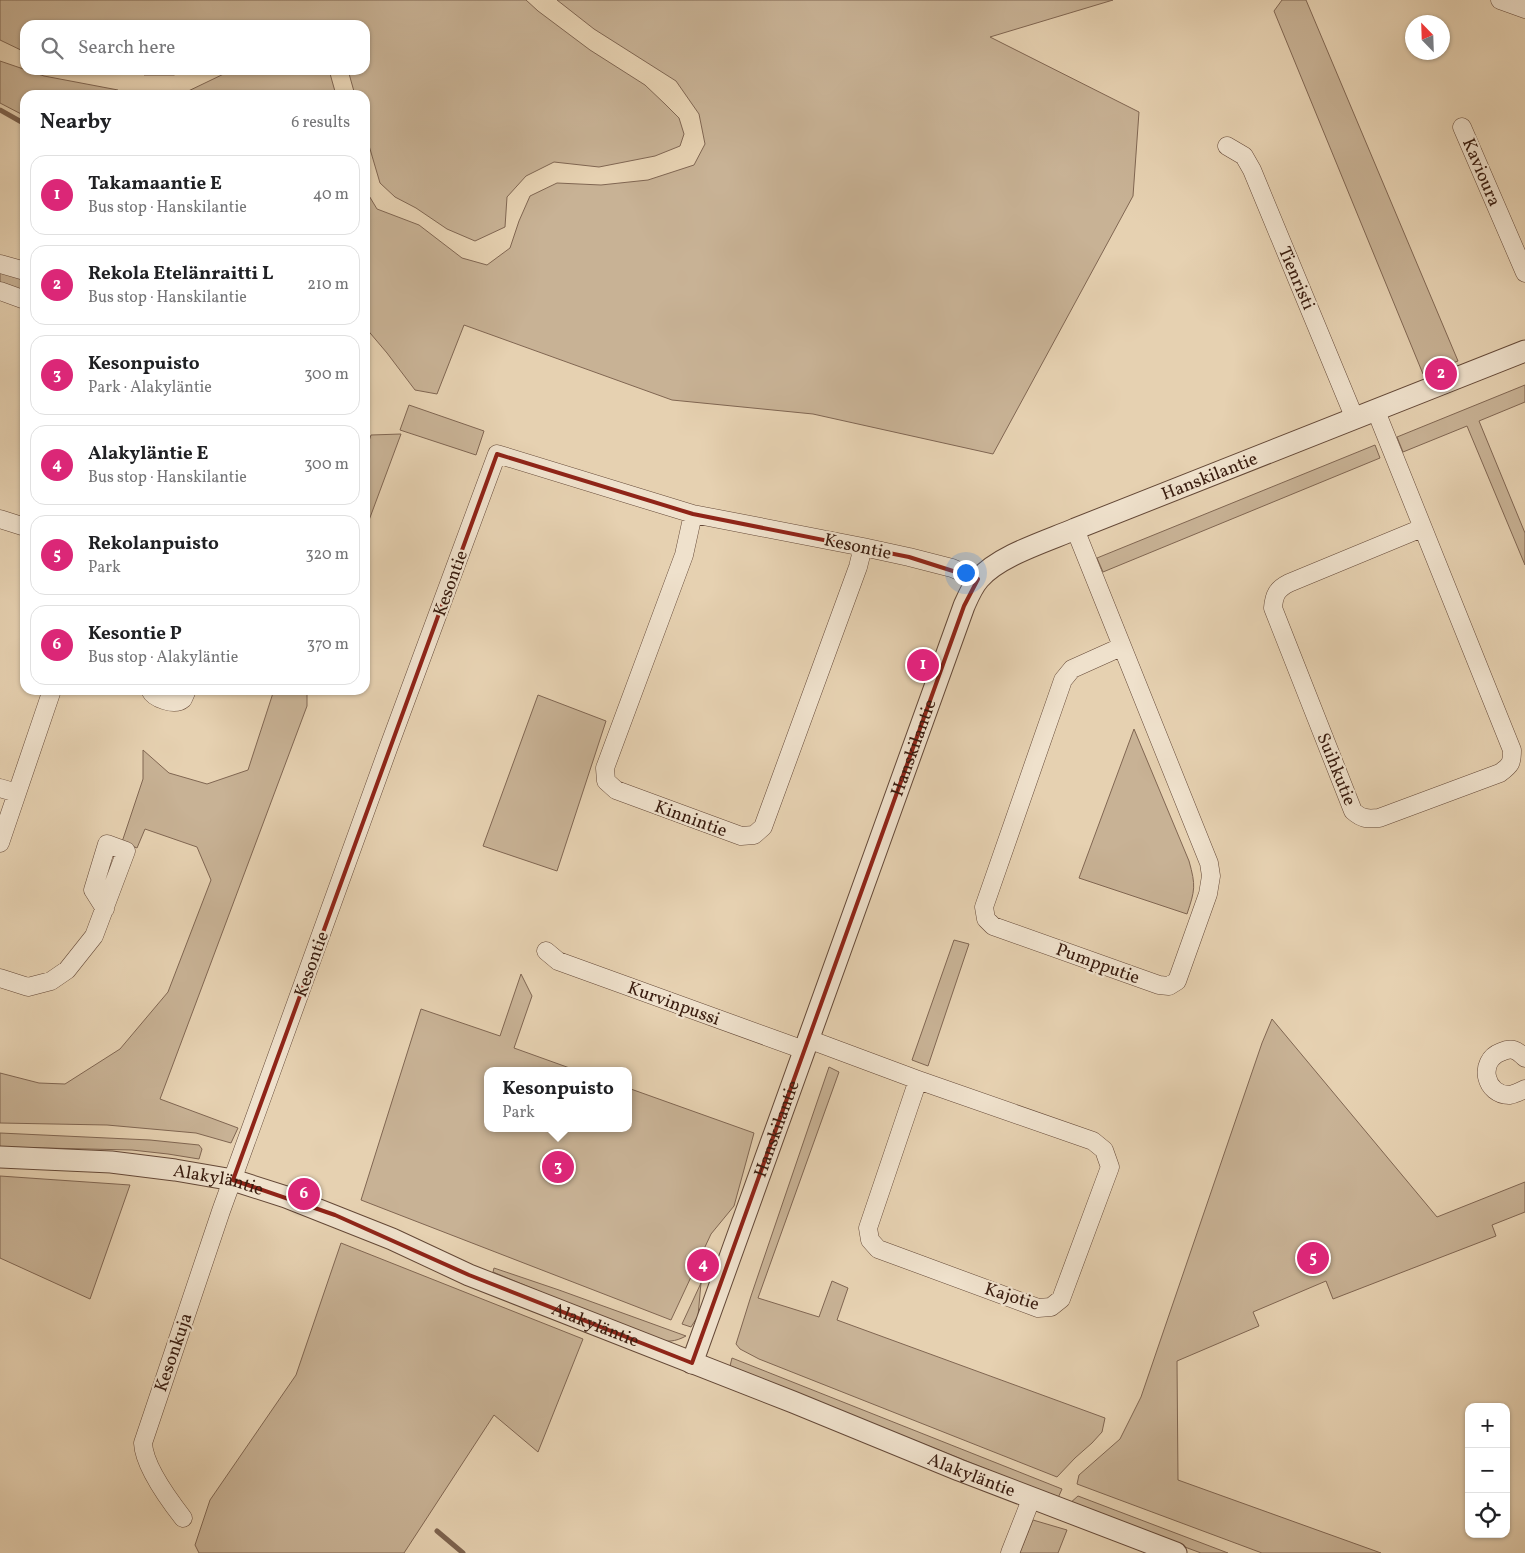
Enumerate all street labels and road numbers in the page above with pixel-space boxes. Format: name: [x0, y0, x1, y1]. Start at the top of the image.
street label: Kavioura: [1455, 135, 1506, 211]
street label: Tienristi: [1271, 243, 1320, 314]
street label: Hanskilantie: [1158, 447, 1262, 508]
street label: Kesontie: [822, 528, 894, 567]
street label: Kesontie: [428, 547, 475, 620]
street label: Hanskilantie: [886, 696, 944, 800]
street label: Suihkutie: [1310, 729, 1362, 810]
street label: Kinnintie: [651, 795, 730, 844]
street label: Kesontie: [289, 928, 336, 1001]
street label: Pumpputie: [1052, 938, 1143, 991]
street label: Kurvinpussi: [624, 976, 723, 1033]
street label: Hanskilantie: [749, 1077, 807, 1181]
street label: Alakyläntie: [171, 1159, 266, 1203]
street label: Kajotie: [981, 1277, 1042, 1318]
street label: Alakyläntie: [548, 1298, 642, 1354]
street label: Kesonkuja: [149, 1310, 200, 1395]
street label: Alakyläntie: [924, 1447, 1018, 1504]

